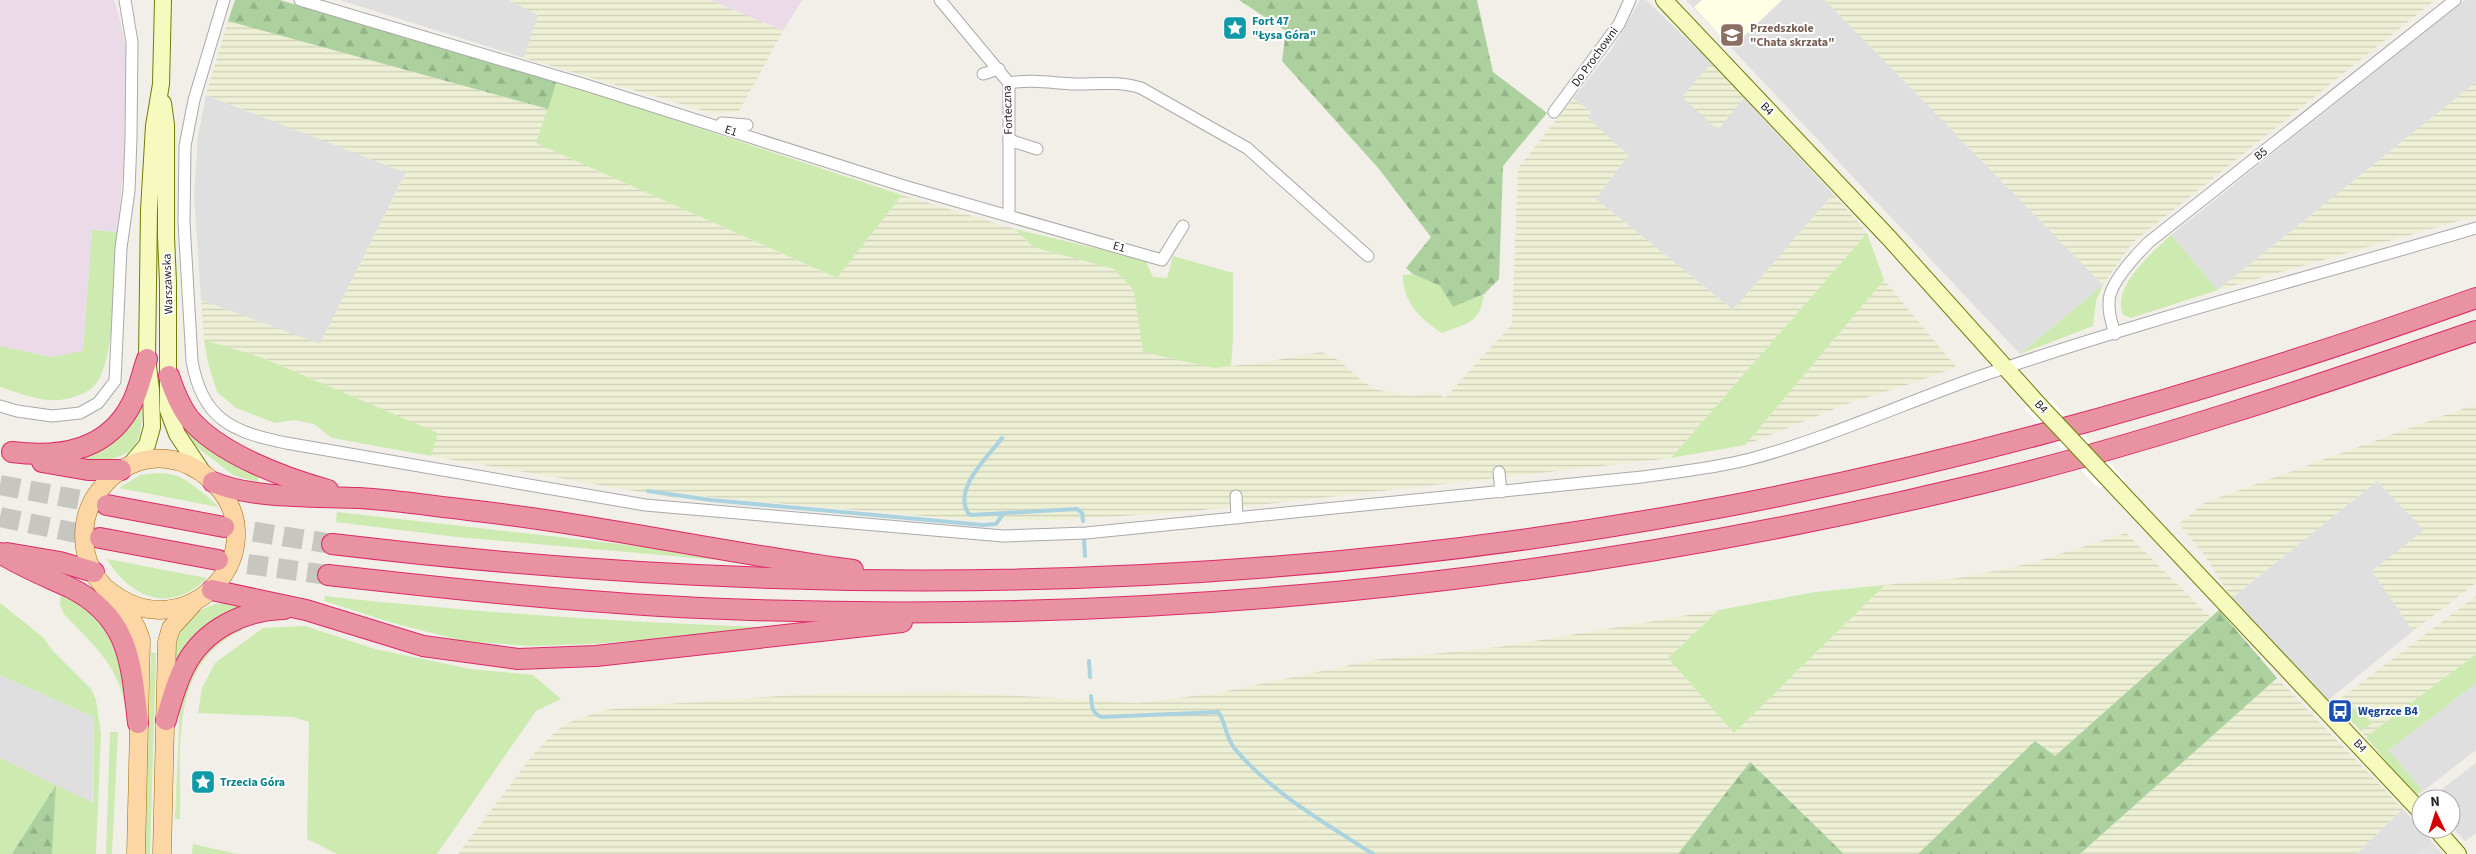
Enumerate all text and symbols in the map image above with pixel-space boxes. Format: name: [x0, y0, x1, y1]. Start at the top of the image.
place label: Fort 47 "Łysa Góra": [1252, 13, 1316, 44]
place icon: Fort 47 "Łysa Góra": [1222, 15, 1248, 41]
place label: Przedszkole "Chata skrzata": [1750, 20, 1835, 51]
school or university icon: Przedszkole "Chata skrzata": [1719, 22, 1745, 48]
street label: Do Prochowni: [1567, 24, 1623, 90]
street label: Forteczna: [999, 85, 1017, 135]
street label: B4: [1756, 98, 1778, 120]
street label: E1: [723, 121, 740, 141]
street label: B5: [2251, 143, 2271, 165]
street label: E1: [1111, 237, 1127, 257]
street label: Warszawska: [158, 253, 178, 315]
street label: B4: [2030, 396, 2052, 418]
bus stop icon: Węgrzce B4: [2327, 698, 2353, 724]
place label: Węgrzce B4: [2358, 703, 2418, 720]
street label: B4: [2349, 735, 2371, 757]
place icon: Trzecia Góra: [190, 769, 216, 795]
place label: Trzecia Góra: [220, 774, 285, 791]
north arrow: [2411, 789, 2461, 839]
text: N: [2430, 792, 2441, 812]

